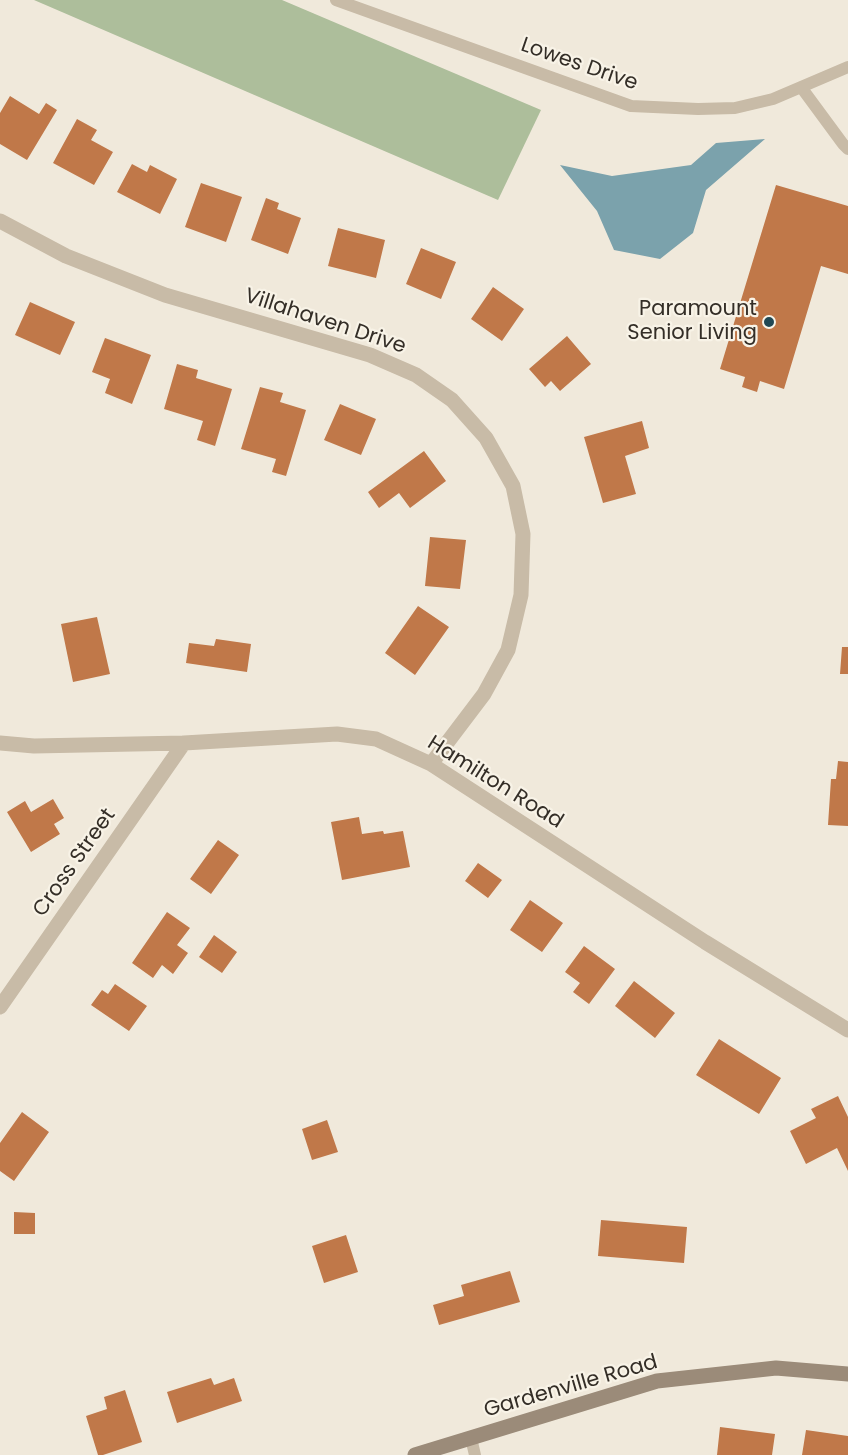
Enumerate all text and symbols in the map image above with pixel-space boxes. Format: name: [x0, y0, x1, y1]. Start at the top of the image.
street label: Lowes Drive: [517, 33, 641, 97]
street label: Villahaven Drive: [241, 284, 409, 360]
place label: Paramount Senior Living: [627, 297, 757, 347]
marker: Paramount Senior Living: [762, 315, 776, 329]
street label: Hamilton Road: [422, 731, 568, 835]
street label: Cross Street: [28, 804, 122, 922]
street label: Gardenville Road: [481, 1350, 661, 1424]

